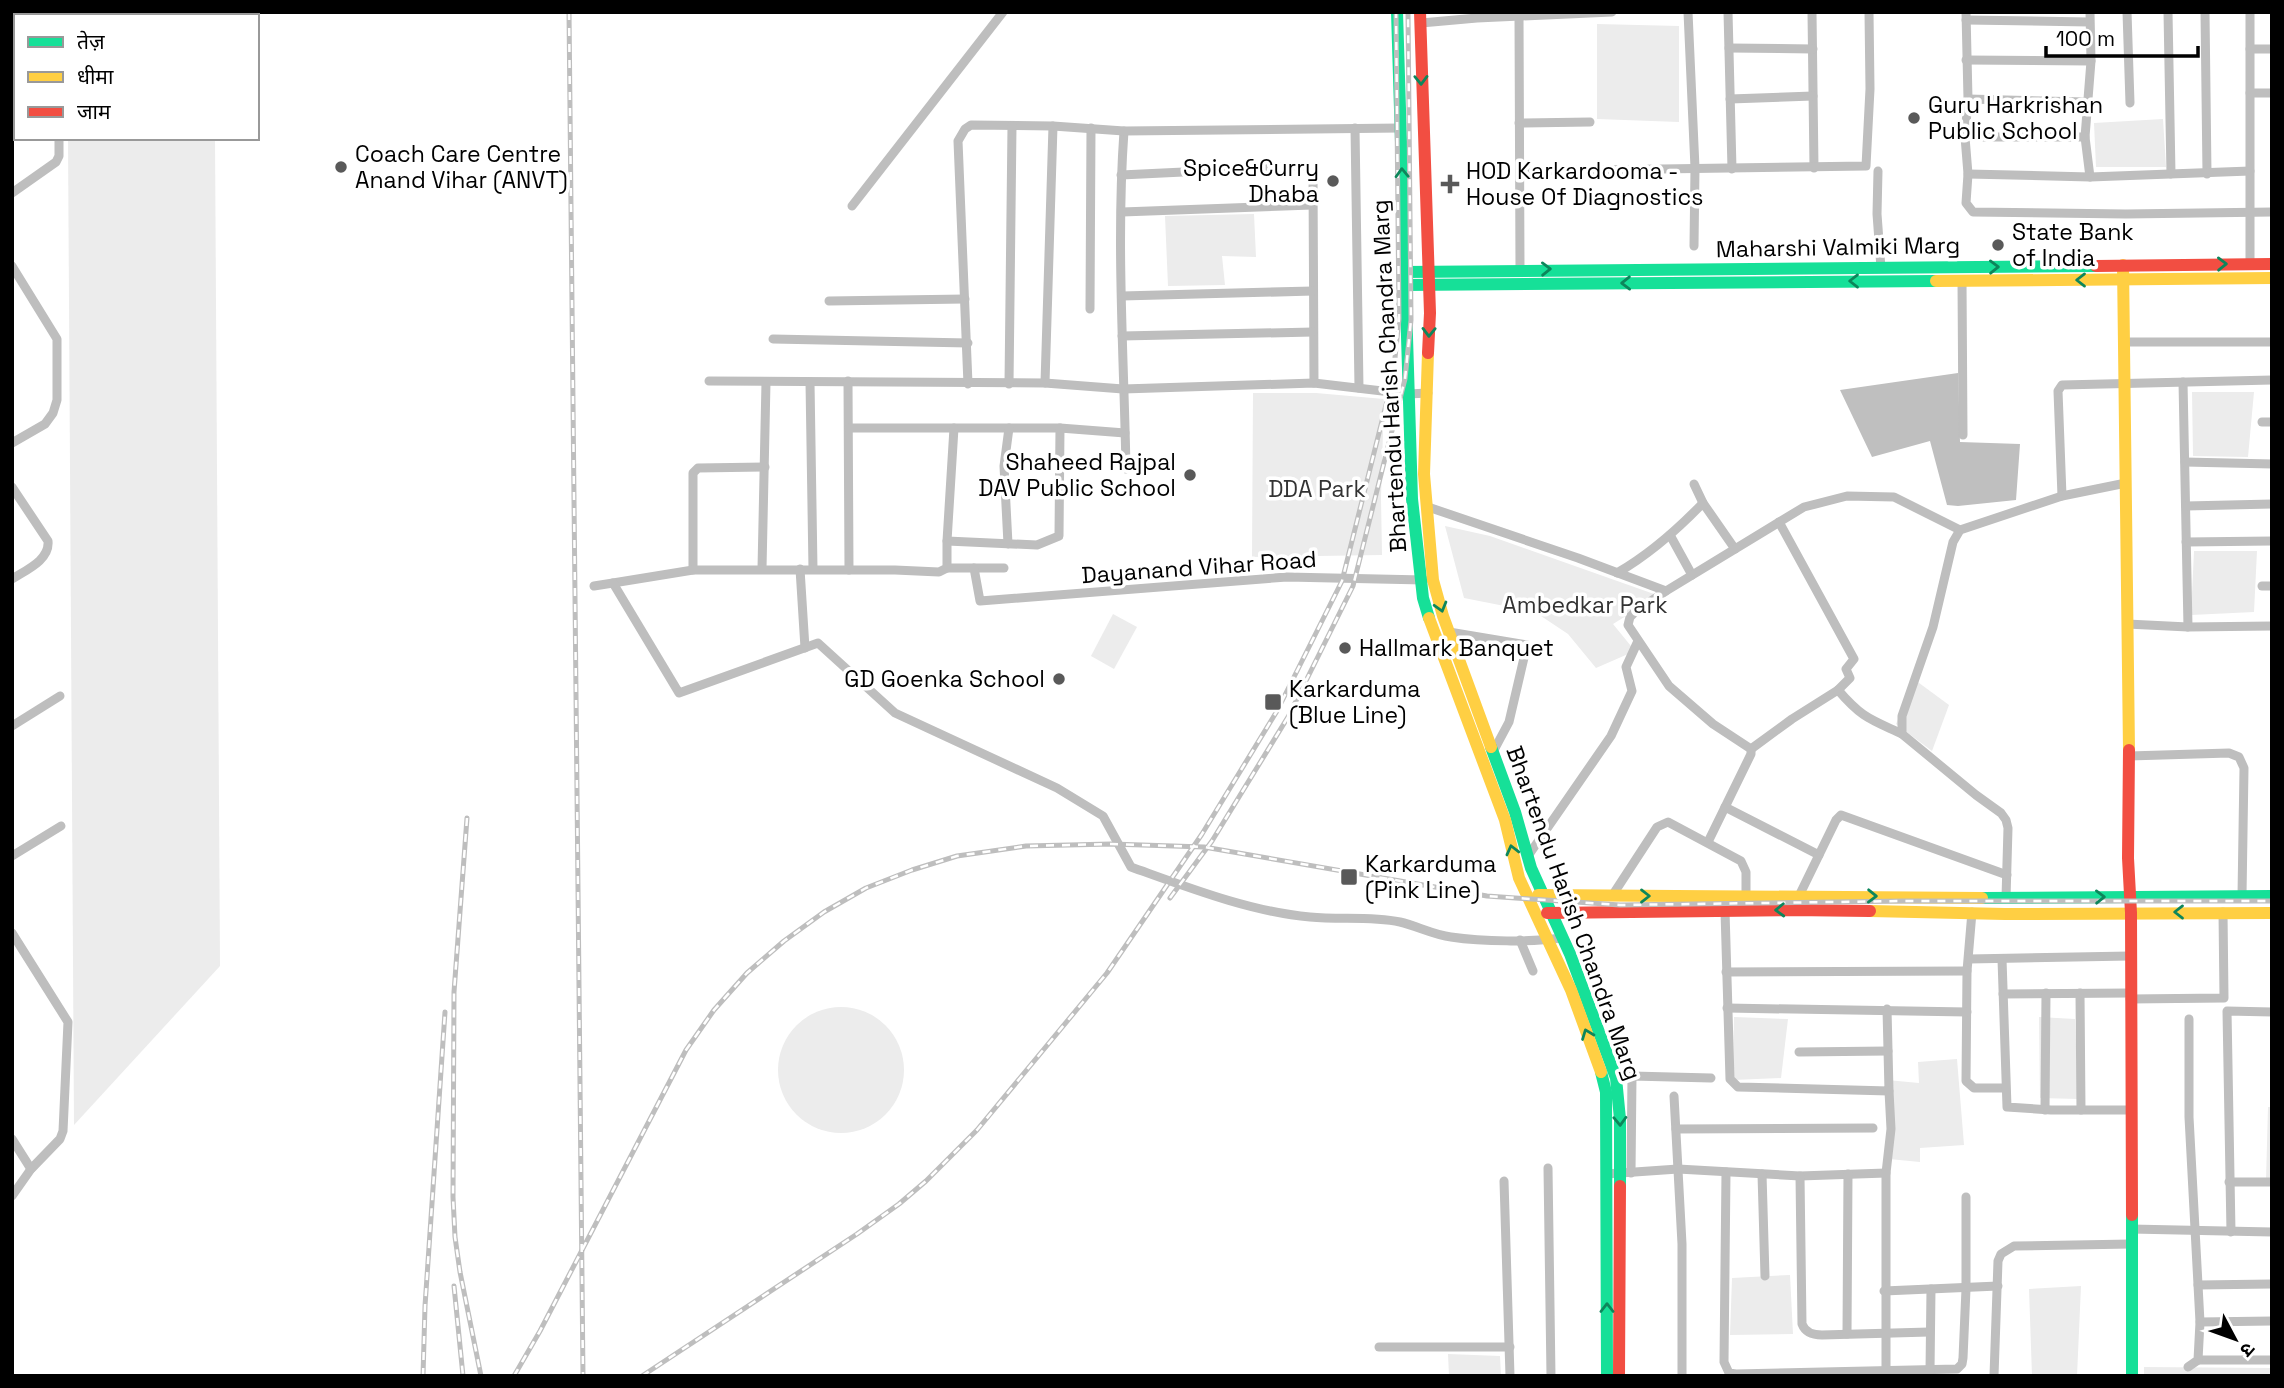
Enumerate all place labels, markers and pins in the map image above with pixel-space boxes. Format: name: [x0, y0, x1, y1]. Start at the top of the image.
place label: Guru Harkrishan Public School: [1928, 90, 2103, 146]
marker: Guru Harkrishan Public School: [1906, 110, 1922, 126]
place label: Coach Care Centre Anand Vihar (ANVT): [355, 139, 568, 195]
place label: Spice&Curry Dhaba: [1183, 153, 1319, 209]
place label: HOD Karkardooma - House Of Diagnostics: [1466, 156, 1703, 212]
marker: Coach Care Centre Anand Vihar (ANVT): [333, 159, 349, 175]
marker: Spice&Curry Dhaba: [1325, 173, 1341, 189]
marker: HOD Karkardooma - House Of Diagnostics: [1440, 174, 1460, 194]
place label: State Bank of India: [2012, 217, 2134, 273]
marker: State Bank of India: [1990, 237, 2006, 253]
place label: Shaheed Rajpal DAV Public School: [978, 447, 1176, 503]
marker: Shaheed Rajpal DAV Public School: [1182, 467, 1198, 483]
place label: Hallmark Banquet: [1359, 633, 1554, 663]
marker: Hallmark Banquet: [1337, 640, 1353, 656]
place label: GD Goenka School: [844, 664, 1045, 694]
marker: GD Goenka School: [1051, 671, 1067, 687]
place label: Karkarduma (Blue Line): [1289, 674, 1420, 730]
marker: Karkarduma (Blue Line): [1263, 692, 1283, 712]
place label: Karkarduma (Pink Line): [1365, 849, 1496, 905]
marker: Karkarduma (Pink Line): [1339, 867, 1359, 887]

